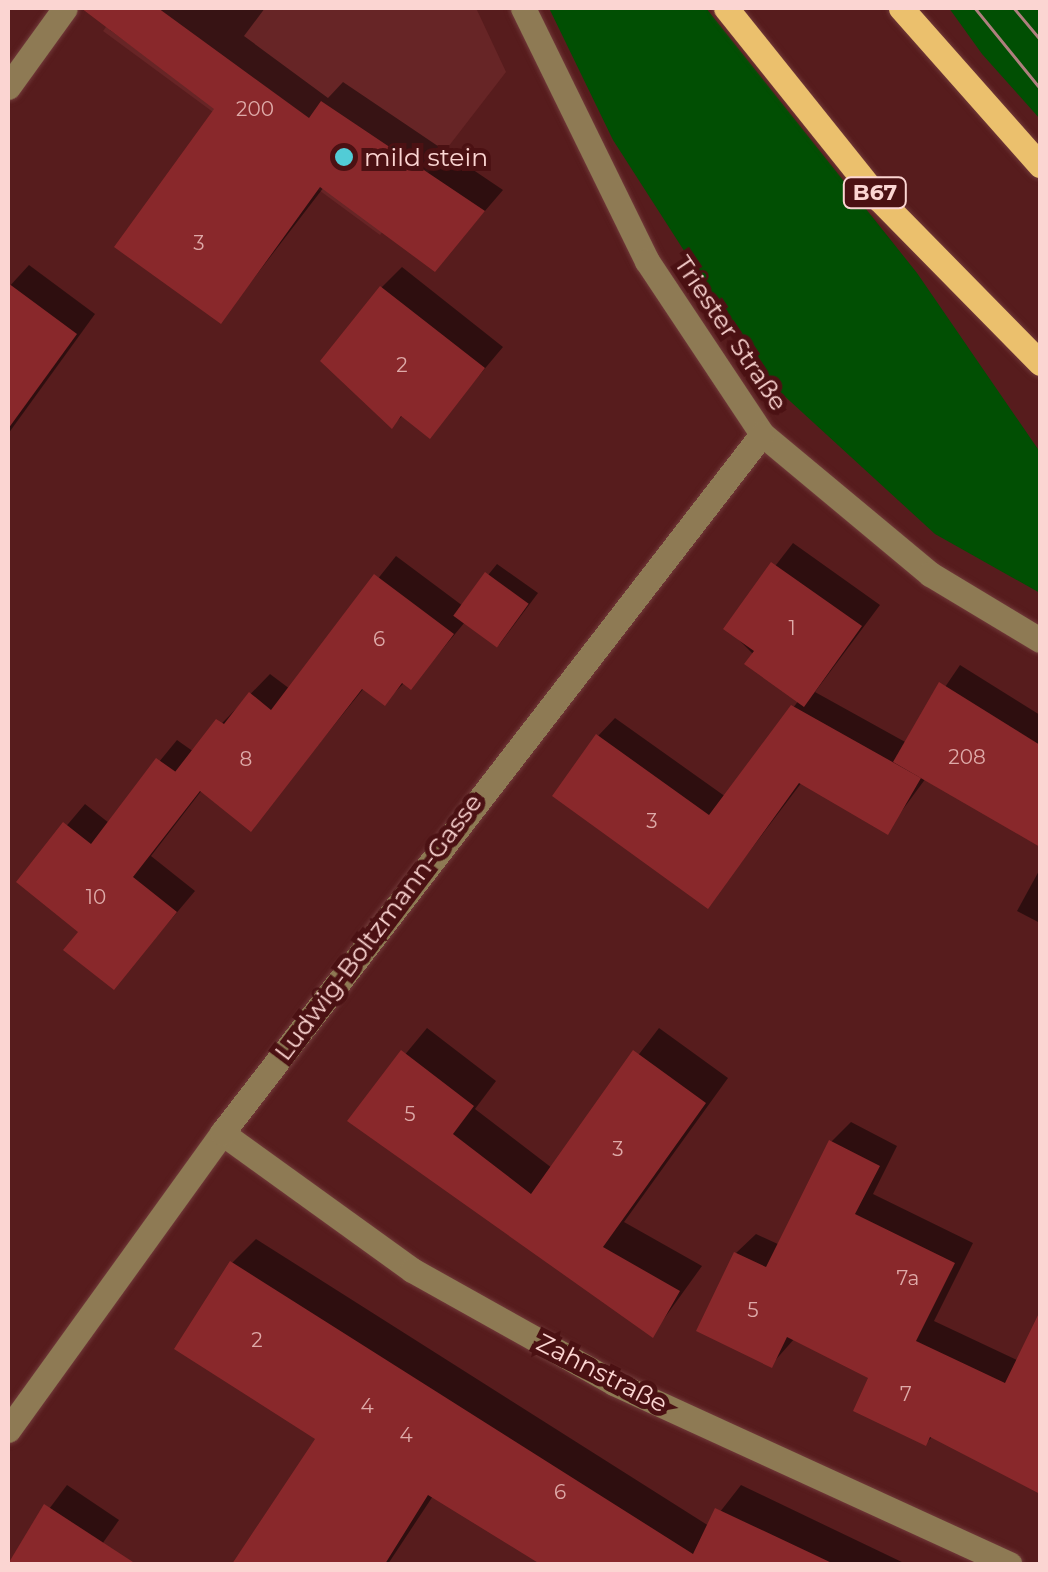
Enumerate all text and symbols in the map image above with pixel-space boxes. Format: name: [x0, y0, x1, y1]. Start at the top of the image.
house number: 200: [236, 97, 274, 121]
place label: mild stein: [364, 142, 488, 172]
marker: mild stein: [333, 146, 355, 168]
road number: B67: [842, 176, 908, 210]
house number: 3: [193, 231, 205, 255]
street label: Triester Straße: [668, 250, 794, 416]
house number: 2: [396, 353, 408, 377]
house number: 1: [788, 616, 796, 640]
house number: 6: [373, 627, 385, 651]
house number: 208: [948, 745, 986, 769]
house number: 8: [240, 747, 252, 771]
street label: Ludwig-Boltzmann-Gasse: [268, 788, 488, 1066]
house number: 3: [646, 809, 658, 833]
house number: 10: [86, 885, 106, 909]
house number: 5: [404, 1102, 416, 1126]
house number: 3: [612, 1137, 624, 1161]
house number: 7a: [897, 1266, 919, 1290]
house number: 5: [747, 1298, 759, 1322]
street label: Zahnstraße: [532, 1327, 672, 1419]
house number: 2: [251, 1328, 263, 1352]
house number: 7: [900, 1382, 912, 1406]
house number: 4: [360, 1394, 374, 1418]
house number: 4: [399, 1423, 413, 1447]
house number: 6: [554, 1480, 566, 1504]

